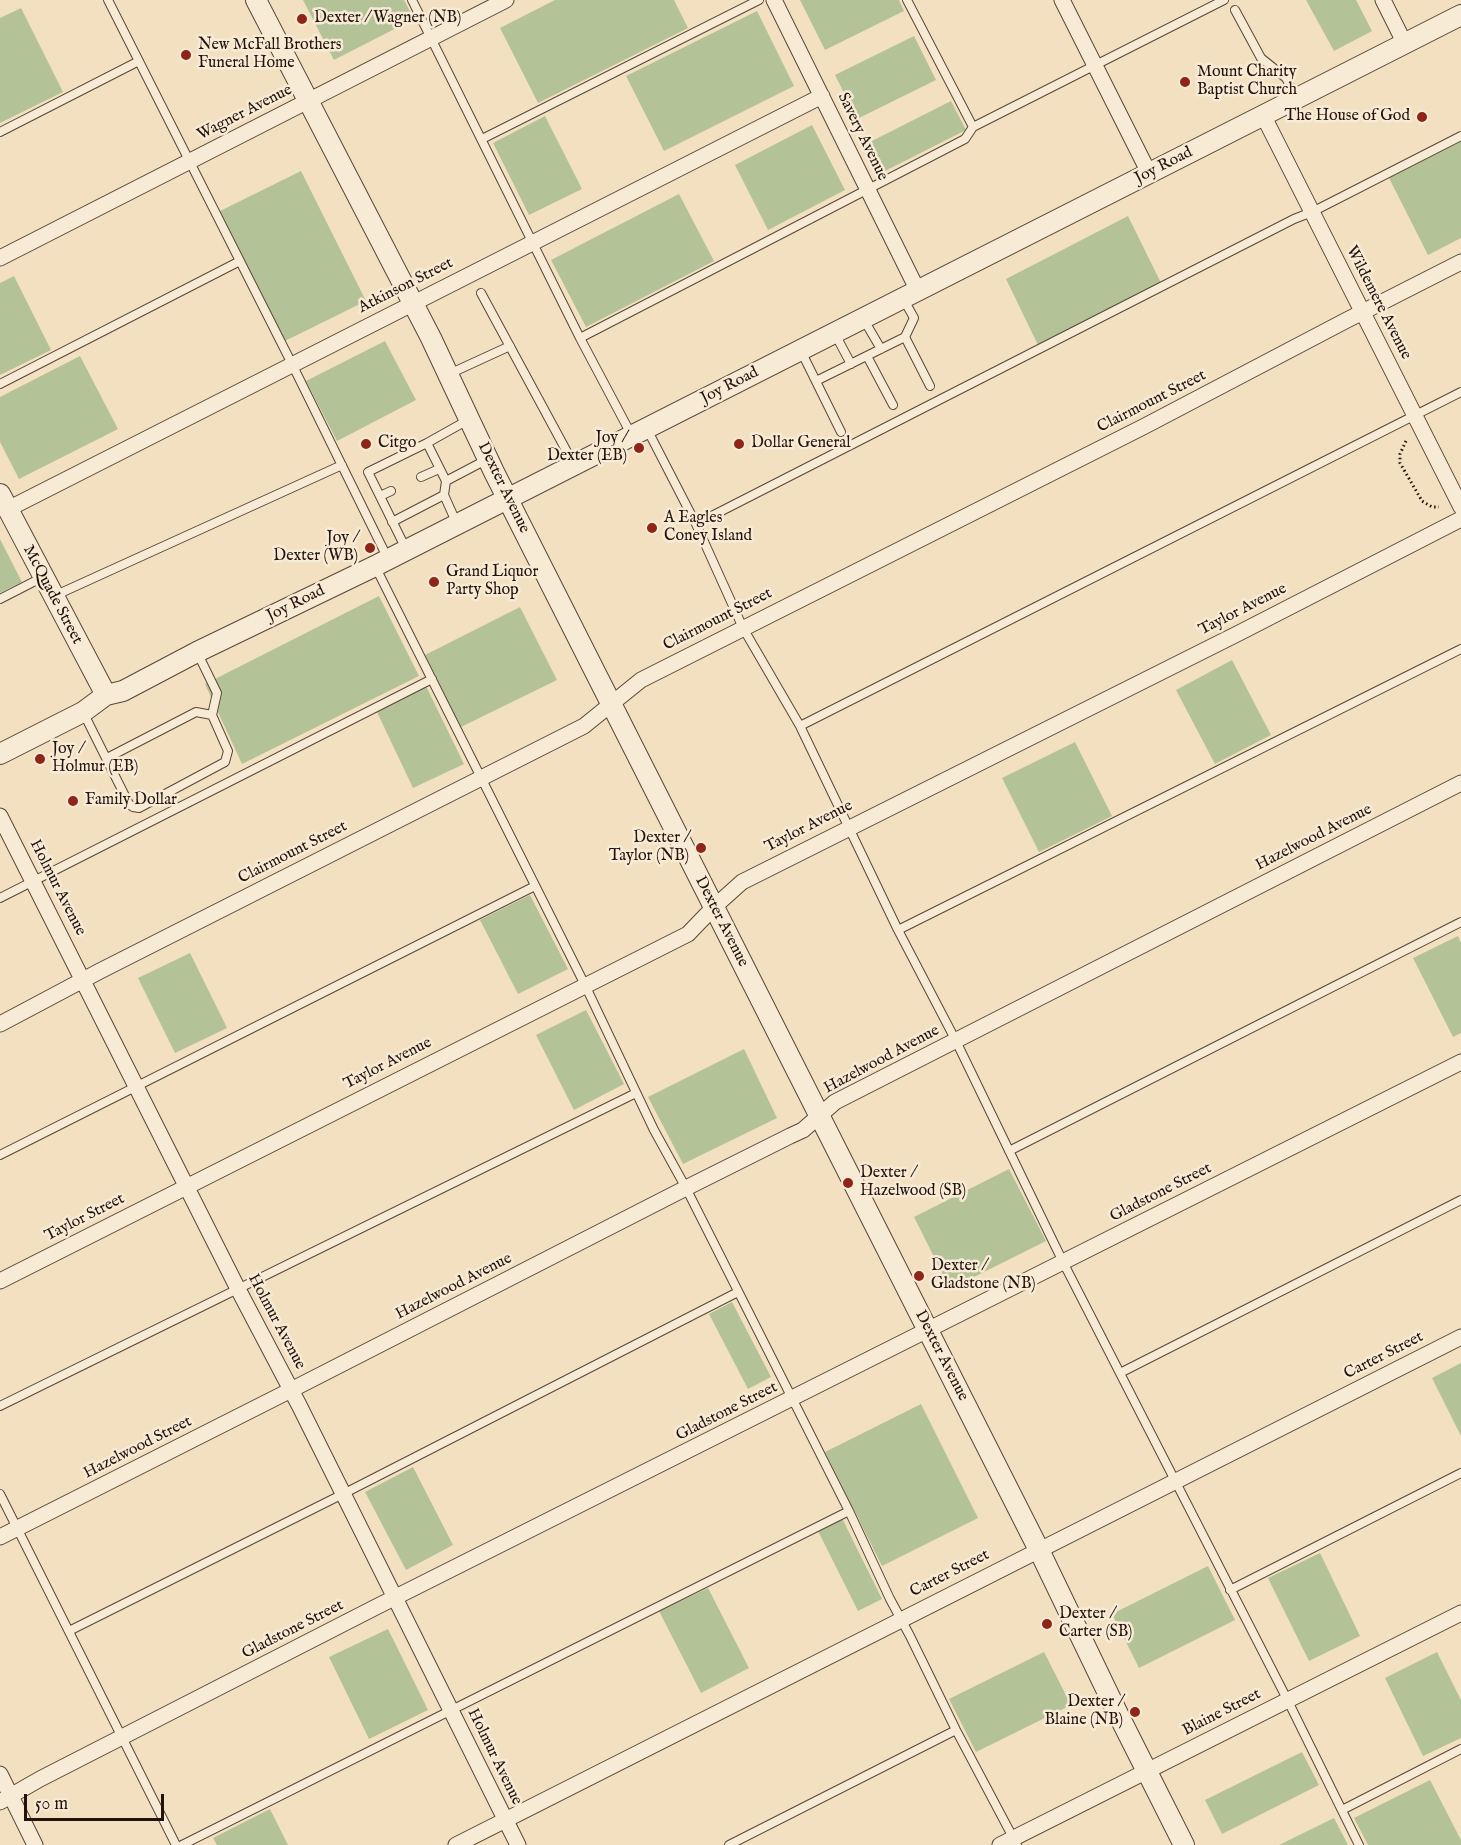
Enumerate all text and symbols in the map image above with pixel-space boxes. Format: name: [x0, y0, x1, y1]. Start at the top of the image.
place label: Dexter / Wagner (NB): [314, 9, 461, 29]
marker: Dexter / Wagner (NB): [295, 12, 309, 26]
place label: New McFall Brothers Funeral Home: [198, 36, 341, 74]
marker: New McFall Brothers Funeral Home: [179, 48, 193, 62]
place label: Mount Charity Baptist Church: [1197, 63, 1297, 101]
marker: Mount Charity Baptist Church: [1178, 75, 1192, 89]
street label: Wagner Avenue: [194, 81, 296, 145]
street label: Savery Avenue: [832, 90, 892, 184]
place label: The House of God: [1284, 107, 1410, 127]
marker: The House of God: [1415, 110, 1429, 124]
street label: Joy Road: [1132, 143, 1196, 189]
street label: Wildemere Avenue: [1341, 243, 1415, 363]
street label: Atkinson Street: [355, 254, 457, 318]
street label: Joy Road: [698, 363, 762, 409]
street label: Clairmount Street: [1095, 366, 1209, 438]
place label: Joy / Dexter (EB): [547, 429, 627, 467]
place label: Citgo: [378, 434, 416, 454]
place label: Dollar General: [751, 434, 851, 454]
marker: Citgo: [359, 437, 373, 451]
marker: Dollar General: [732, 437, 746, 451]
street label: Dexter Avenue: [473, 439, 533, 537]
marker: Joy / Dexter (EB): [632, 441, 646, 455]
place label: A Eagles Coney Island: [664, 509, 752, 547]
marker: A Eagles Coney Island: [645, 521, 659, 535]
place label: Joy / Dexter (WB): [273, 529, 358, 567]
marker: Joy / Dexter (WB): [363, 541, 377, 555]
street label: McQuade Street: [18, 542, 86, 648]
place label: Grand Liquor Party Shop: [446, 563, 538, 601]
marker: Grand Liquor Party Shop: [427, 575, 441, 589]
street label: Taylor Avenue: [1196, 580, 1290, 640]
street label: Joy Road: [264, 582, 328, 626]
street label: Clairmount Street: [661, 584, 775, 656]
place label: Joy / Holmur (EB): [52, 740, 138, 778]
marker: Joy / Holmur (EB): [33, 752, 47, 766]
place label: Family Dollar: [85, 791, 177, 811]
marker: Family Dollar: [66, 794, 80, 808]
street label: Taylor Avenue: [762, 797, 856, 857]
street label: Hazelwood Avenue: [1253, 800, 1375, 876]
street label: Clairmount Street: [236, 817, 350, 889]
place label: Dexter / Taylor (NB): [609, 829, 689, 867]
street label: Holmur Avenue: [25, 837, 89, 939]
marker: Dexter / Taylor (NB): [694, 841, 708, 855]
street label: Dexter Avenue: [690, 874, 752, 970]
street label: Hazelwood Avenue: [821, 1021, 943, 1099]
street label: Taylor Avenue: [341, 1034, 435, 1094]
street label: Gladstone Street: [1107, 1159, 1215, 1227]
place label: Dexter / Hazelwood (SB): [860, 1164, 966, 1202]
marker: Dexter / Hazelwood (SB): [841, 1176, 855, 1190]
street label: Taylor Street: [42, 1190, 128, 1246]
street label: Hazelwood Avenue: [393, 1249, 515, 1325]
place label: Dexter / Gladstone (NB): [931, 1257, 1036, 1295]
marker: Dexter / Gladstone (NB): [912, 1269, 926, 1283]
street label: Holmur Avenue: [243, 1271, 309, 1373]
street label: Dexter Avenue: [910, 1308, 972, 1404]
street label: Carter Street: [1341, 1328, 1427, 1384]
street label: Gladstone Street: [673, 1378, 781, 1446]
street label: Hazelwood Street: [81, 1412, 195, 1484]
street label: Carter Street: [907, 1546, 993, 1602]
street label: Gladstone Street: [239, 1596, 347, 1664]
place label: Dexter / Carter (SB): [1059, 1605, 1132, 1643]
marker: Dexter / Carter (SB): [1040, 1617, 1054, 1631]
street label: Blaine Street: [1180, 1685, 1264, 1741]
place label: Dexter / Blaine (NB): [1044, 1693, 1123, 1731]
marker: Dexter / Blaine (NB): [1128, 1705, 1142, 1719]
street label: Holmur Avenue: [462, 1706, 526, 1808]
scale bar: [27, 1782, 166, 1820]
text: 50 m: [35, 1793, 68, 1816]

